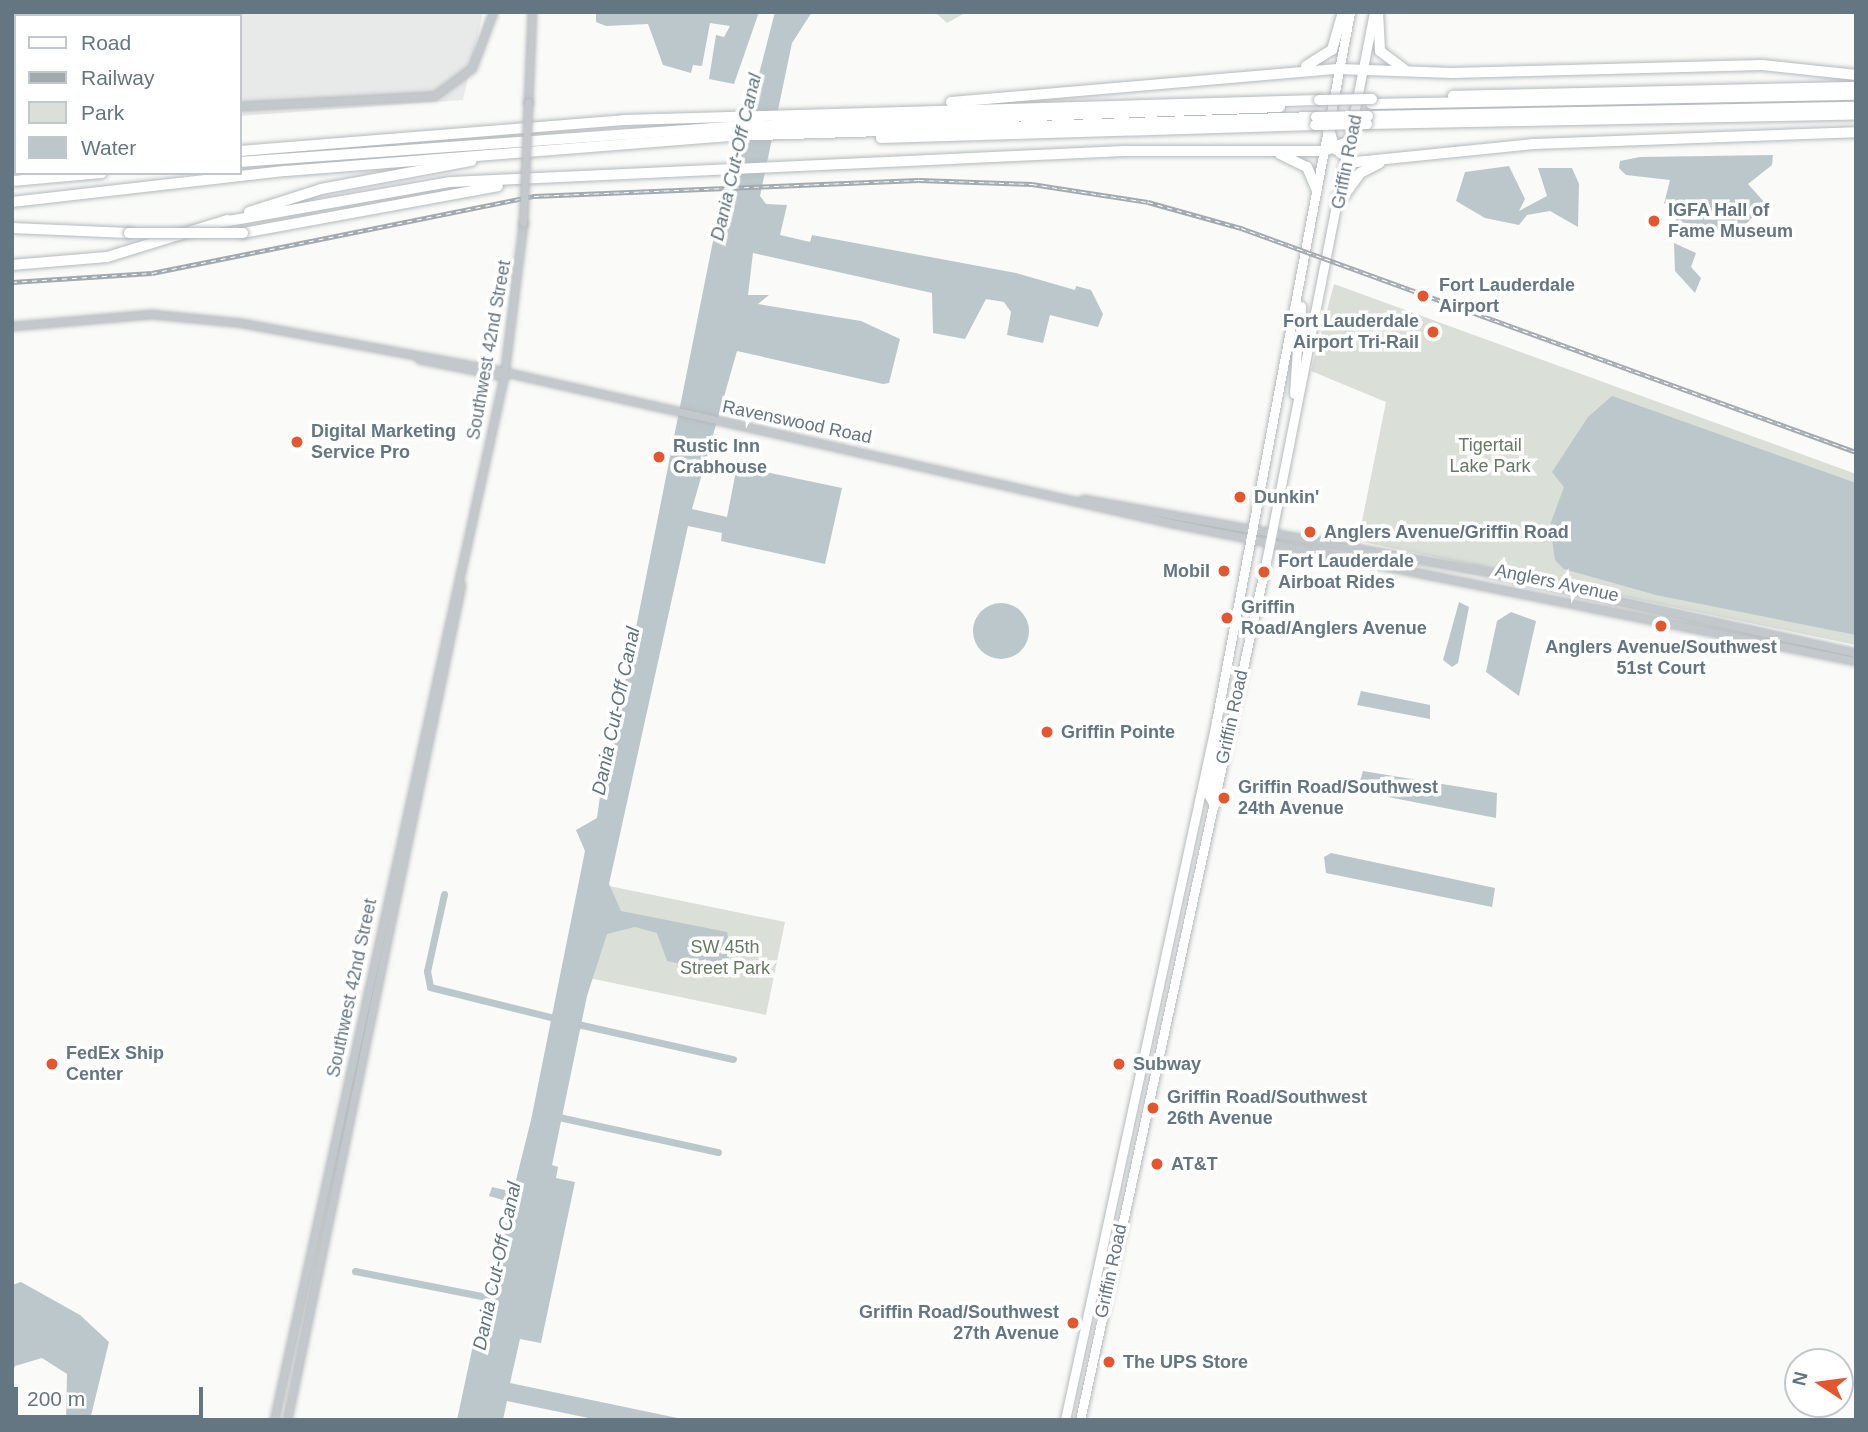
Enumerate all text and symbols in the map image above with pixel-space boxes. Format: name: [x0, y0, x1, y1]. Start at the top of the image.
legend: [14, 14, 242, 175]
text: Road: [81, 31, 131, 54]
text: Railway: [81, 66, 155, 89]
water label: Dania Cut-Off Canal: [706, 71, 766, 243]
text: Park: [81, 101, 124, 124]
street label: Griffin Road: [1327, 113, 1367, 211]
text: Water: [81, 136, 136, 159]
place label: IGFA Hall of Fame Museum: [1668, 200, 1793, 242]
marker: IGFA Hall of Fame Museum: [1646, 213, 1662, 229]
street label: Southwest 42nd Street: [463, 258, 515, 442]
place label: Fort Lauderdale Airport: [1439, 275, 1575, 318]
marker: Fort Lauderdale Airport: [1413, 286, 1433, 306]
place label: Fort Lauderdale Airport Tri-Rail: [1283, 311, 1419, 354]
marker: Fort Lauderdale Airport Tri-Rail: [1425, 324, 1441, 340]
street label: Ravenswood Road: [720, 396, 874, 448]
place label: Digital Marketing Service Pro: [311, 421, 456, 464]
marker: Digital Marketing Service Pro: [289, 434, 305, 450]
park label: Tigertail Lake Park: [1449, 435, 1531, 478]
place label: Rustic Inn Crabhouse: [673, 436, 767, 478]
marker: Rustic Inn Crabhouse: [651, 449, 667, 465]
place label: Dunkin': [1254, 486, 1319, 508]
marker: Dunkin': [1232, 489, 1248, 505]
place label: Anglers Avenue/Griffin Road: [1324, 521, 1569, 543]
marker: Anglers Avenue/Griffin Road: [1302, 524, 1318, 540]
place label: Fort Lauderdale Airboat Rides: [1278, 551, 1414, 594]
street label: Anglers Avenue: [1493, 559, 1621, 607]
place label: Mobil: [1163, 560, 1210, 582]
marker: Mobil: [1216, 563, 1232, 579]
marker: Fort Lauderdale Airboat Rides: [1256, 564, 1272, 580]
place label: Griffin Road/Anglers Avenue: [1241, 597, 1427, 640]
marker: Griffin Road/Anglers Avenue: [1219, 610, 1235, 626]
marker: Anglers Avenue/Southwest 51st Court: [1653, 618, 1669, 634]
water label: Dania Cut-Off Canal: [587, 625, 645, 797]
place label: Anglers Avenue/Southwest 51st Court: [1545, 637, 1777, 680]
street label: Griffin Road: [1211, 668, 1253, 766]
place label: Griffin Pointe: [1061, 721, 1175, 743]
marker: Griffin Pointe: [1039, 724, 1055, 740]
place label: Griffin Road/Southwest 24th Avenue: [1238, 777, 1438, 820]
marker: Griffin Road/Southwest 24th Avenue: [1216, 790, 1232, 806]
street label: Southwest 42nd Street: [323, 897, 381, 1079]
park label: SW 45th Street Park: [680, 937, 770, 979]
place label: FedEx Ship Center: [66, 1043, 164, 1086]
place label: Subway: [1133, 1053, 1201, 1075]
marker: FedEx Ship Center: [44, 1056, 60, 1072]
marker: Subway: [1111, 1056, 1127, 1072]
place label: Griffin Road/Southwest 26th Avenue: [1167, 1087, 1367, 1130]
marker: Griffin Road/Southwest 26th Avenue: [1145, 1100, 1161, 1116]
place label: AT&T: [1171, 1153, 1218, 1175]
marker: AT&T: [1149, 1156, 1165, 1172]
water label: Dania Cut-Off Canal: [468, 1180, 526, 1352]
street label: Griffin Road: [1090, 1222, 1132, 1320]
place label: Griffin Road/Southwest 27th Avenue: [859, 1302, 1059, 1344]
marker: Griffin Road/Southwest 27th Avenue: [1065, 1315, 1081, 1331]
north arrow: [1784, 1348, 1854, 1418]
place label: The UPS Store: [1123, 1351, 1248, 1373]
marker: The UPS Store: [1101, 1354, 1117, 1370]
text: N: [1788, 1370, 1812, 1388]
scale bar: [18, 1372, 206, 1416]
text: 200 m: [27, 1387, 85, 1410]

